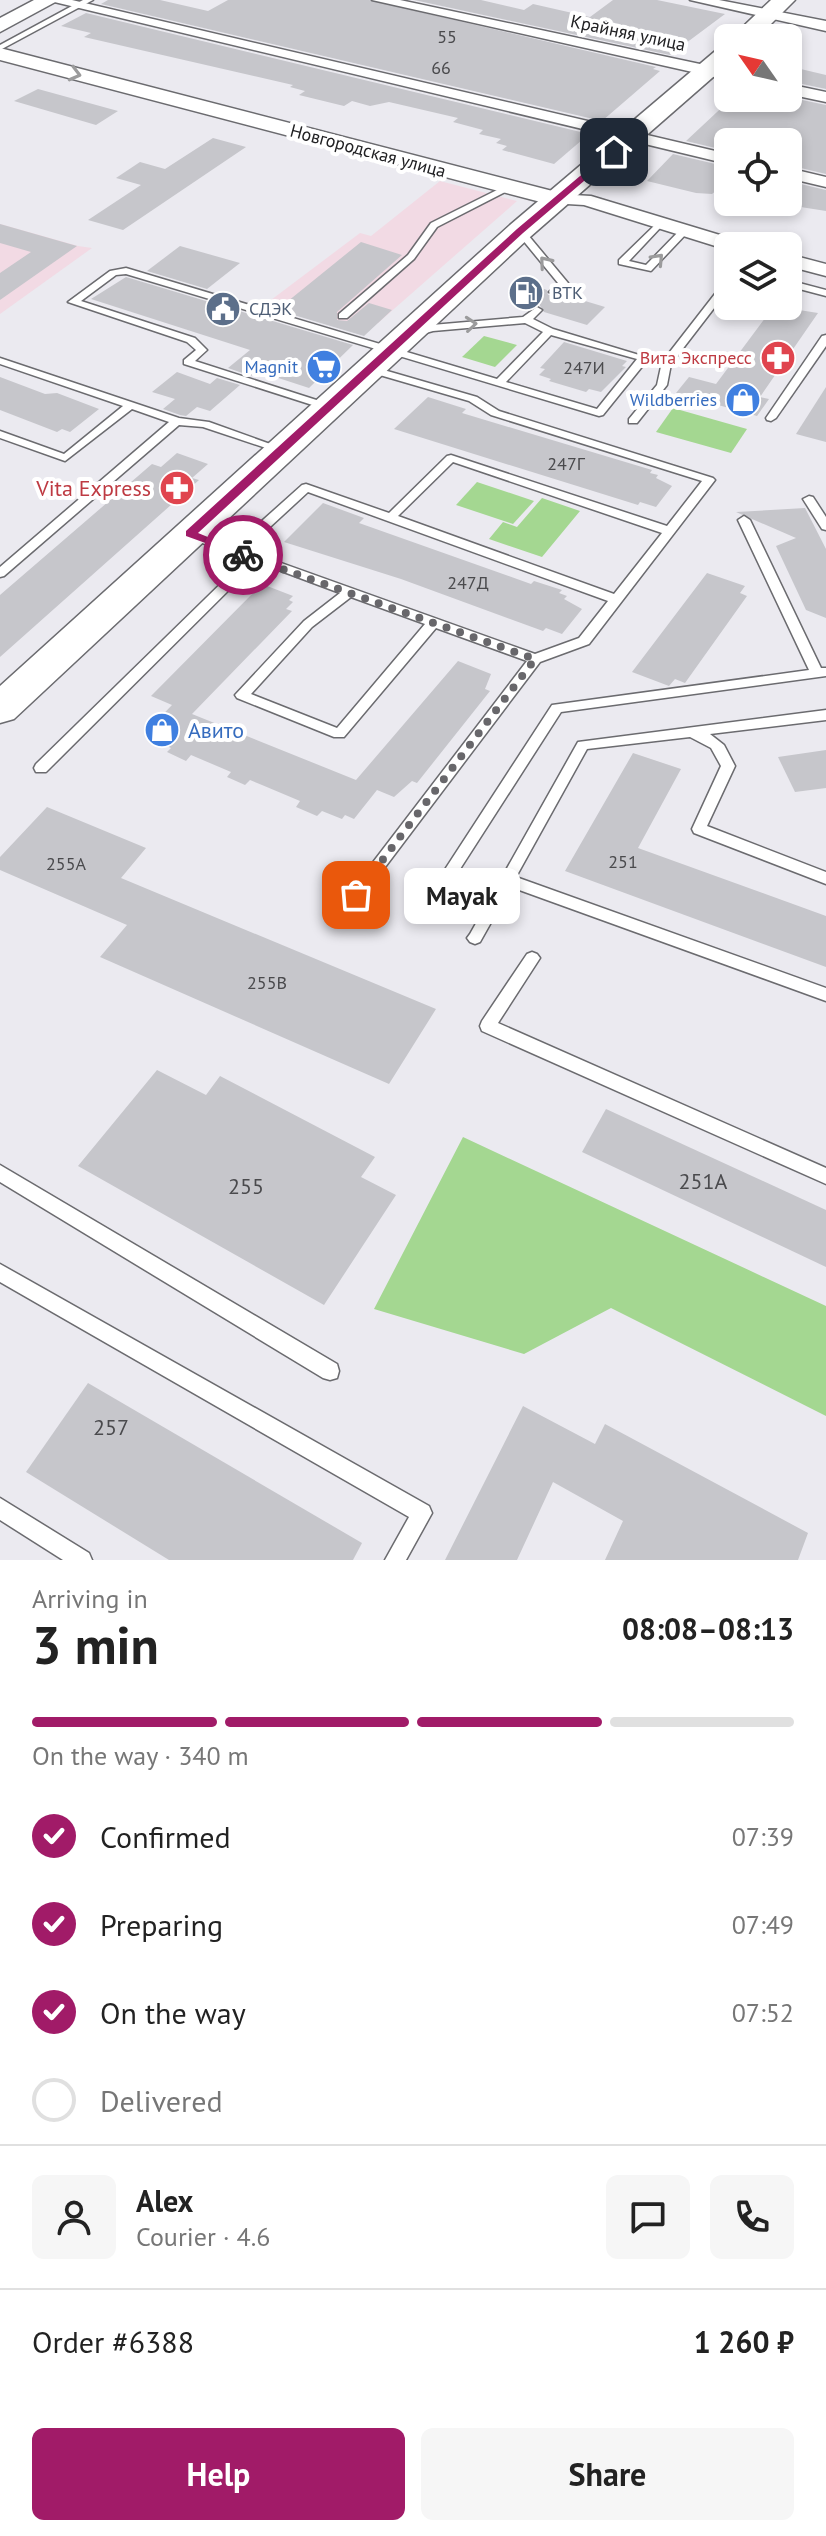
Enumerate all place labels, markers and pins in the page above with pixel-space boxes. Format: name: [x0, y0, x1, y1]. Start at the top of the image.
pin: [580, 118, 648, 186]
fuel station icon: ВТК: [507, 274, 545, 312]
place label: ВТК: [552, 281, 583, 304]
public building icon: СДЭК: [204, 290, 242, 328]
place label: СДЭК: [249, 297, 292, 320]
pharmacy icon: Вита Экспресс: [759, 339, 797, 377]
place label: Вита Экспресс: [640, 346, 752, 369]
supermarket icon: Magnit: [305, 348, 343, 386]
place label: Magnit: [244, 355, 298, 378]
shop icon: Wildberries: [724, 381, 762, 419]
place label: Wildberries: [630, 388, 717, 411]
pharmacy icon: Vita Express: [158, 469, 196, 507]
place label: Vita Express: [35, 474, 151, 502]
shop icon: Авито: [143, 711, 181, 749]
place label: Авито: [188, 716, 244, 744]
pin: [322, 861, 390, 929]
callout: Mayak: [404, 867, 520, 923]

